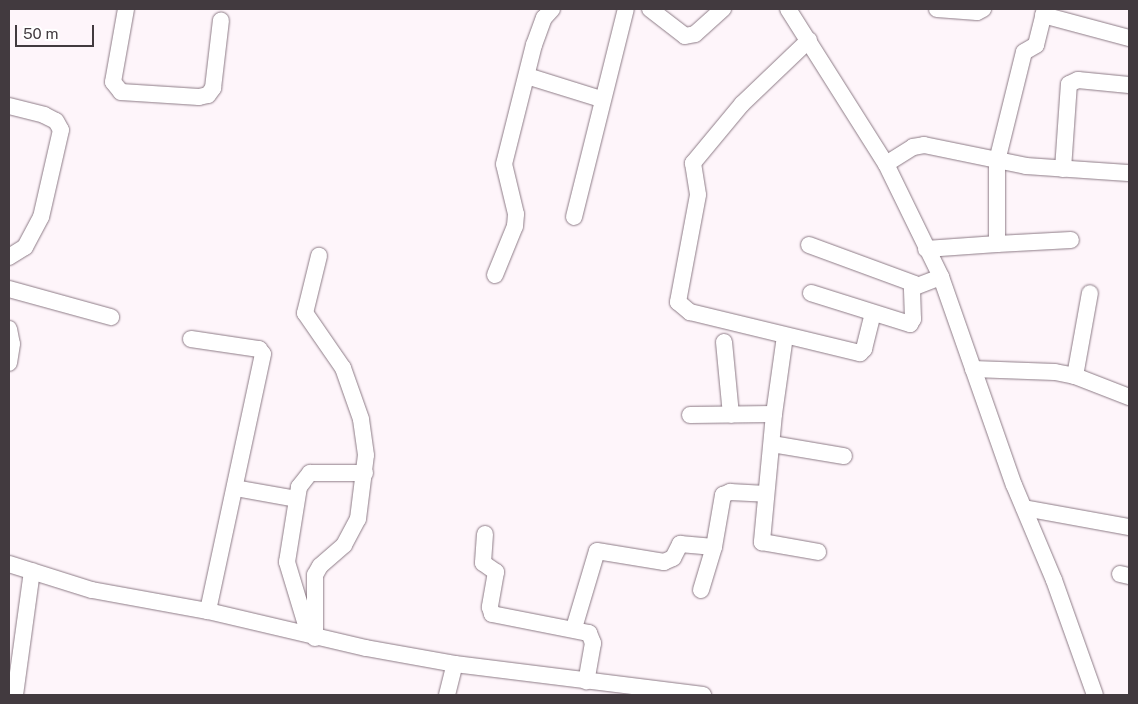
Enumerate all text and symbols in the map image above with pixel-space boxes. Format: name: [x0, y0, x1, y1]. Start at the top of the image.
scale bar: [18, 15, 96, 47]
text: 50 m: [23, 25, 58, 42]

